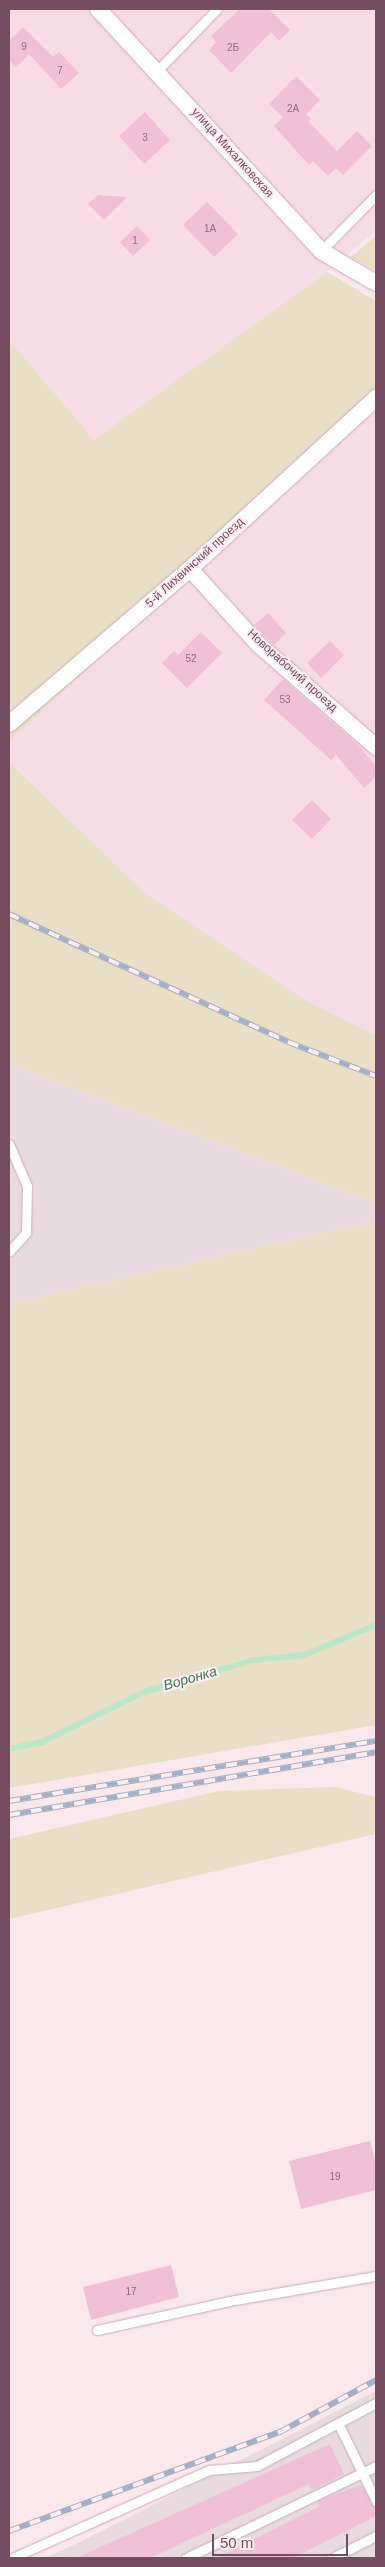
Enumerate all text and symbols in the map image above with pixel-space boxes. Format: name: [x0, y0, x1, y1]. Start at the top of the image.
house number: 9: [21, 41, 27, 53]
house number: 2Б: [227, 42, 239, 54]
house number: 7: [57, 65, 63, 77]
house number: 2А: [287, 103, 299, 115]
street label: улица Михалковская: [188, 105, 276, 201]
house number: 3: [142, 132, 148, 144]
house number: 1А: [204, 223, 216, 235]
house number: 1: [132, 235, 138, 247]
street label: 5-й Лихвинский проезд: [143, 515, 247, 611]
street label: Новорабочий проезд: [244, 627, 340, 715]
house number: 52: [185, 653, 197, 665]
house number: 53: [279, 694, 291, 706]
water label: Воронка: [161, 1662, 219, 1694]
house number: 19: [329, 2171, 341, 2183]
house number: 17: [125, 2286, 137, 2298]
scale bar: [215, 2524, 351, 2556]
text: 50 m: [220, 2534, 253, 2551]

